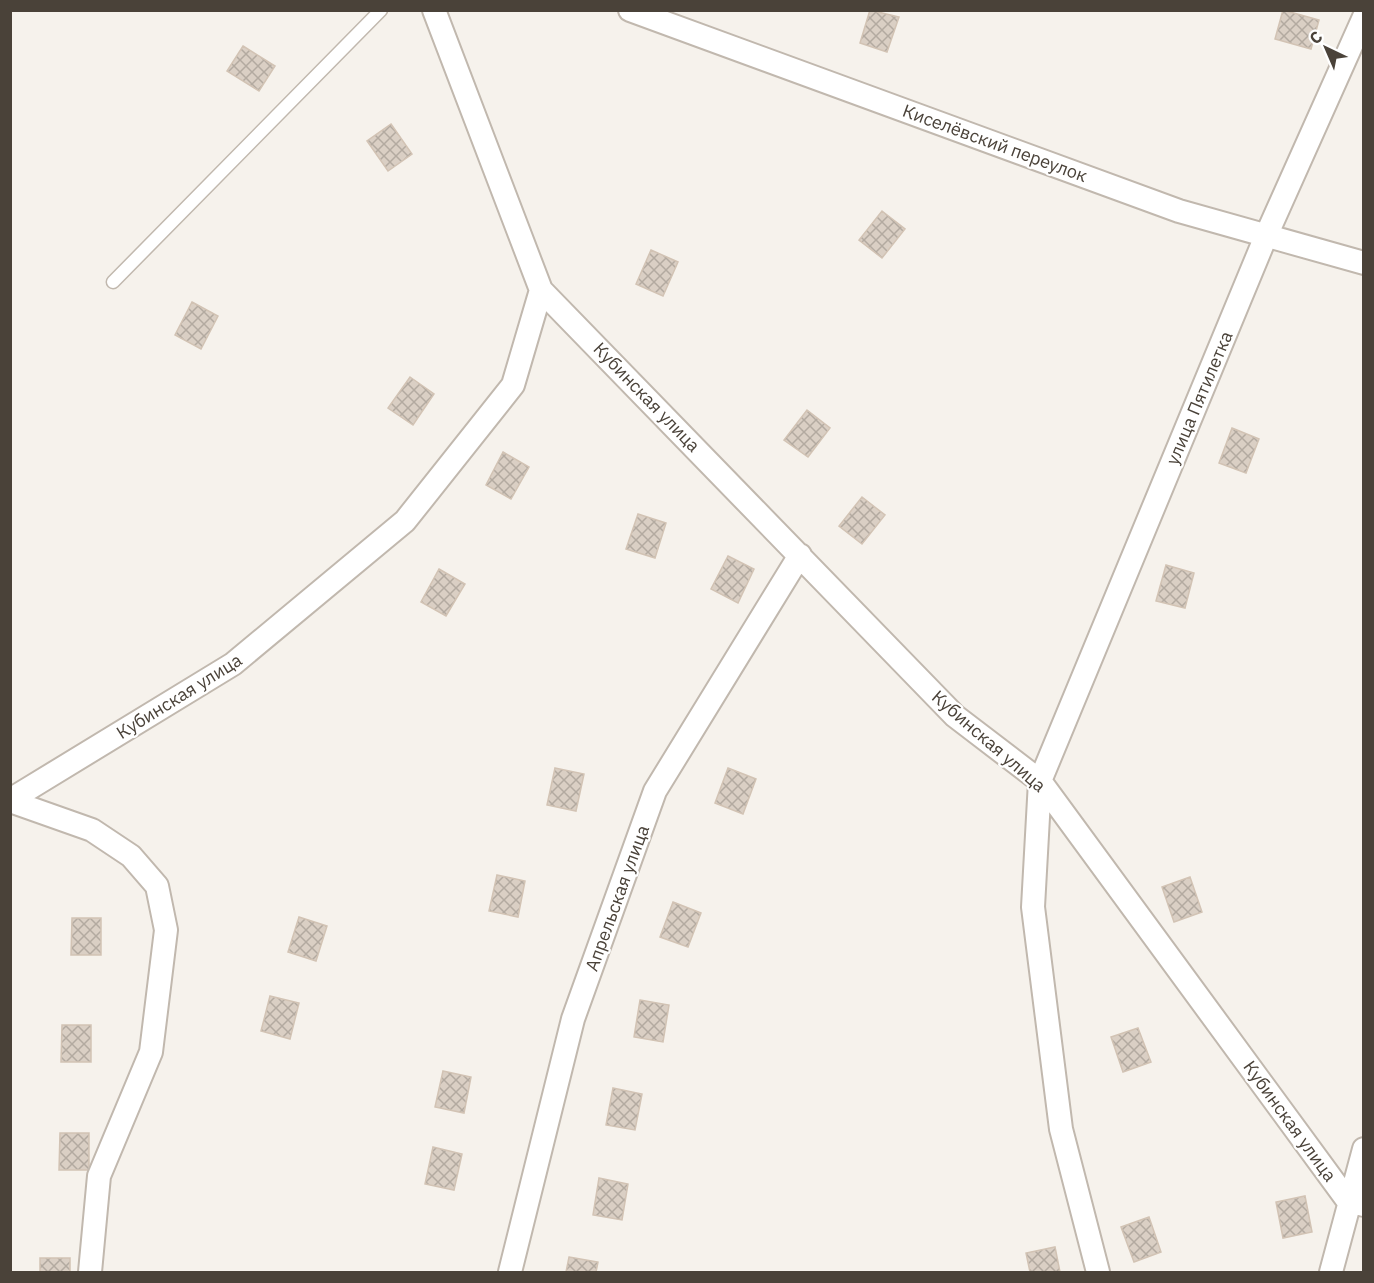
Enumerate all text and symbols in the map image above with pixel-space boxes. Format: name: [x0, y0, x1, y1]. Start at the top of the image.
north arrow: [1296, 18, 1356, 78]
text: С: [1305, 26, 1326, 48]
street label: Киселёвский переулок: [899, 99, 1091, 187]
street label: улица Пятилетка: [1160, 327, 1238, 468]
street label: Кубинская улица: [589, 337, 706, 457]
street label: Кубинская улица: [112, 648, 246, 744]
street label: Кубинская улица: [927, 685, 1051, 797]
street label: Апрельская улица: [580, 821, 654, 974]
street label: Кубинская улица: [1238, 1056, 1342, 1186]

